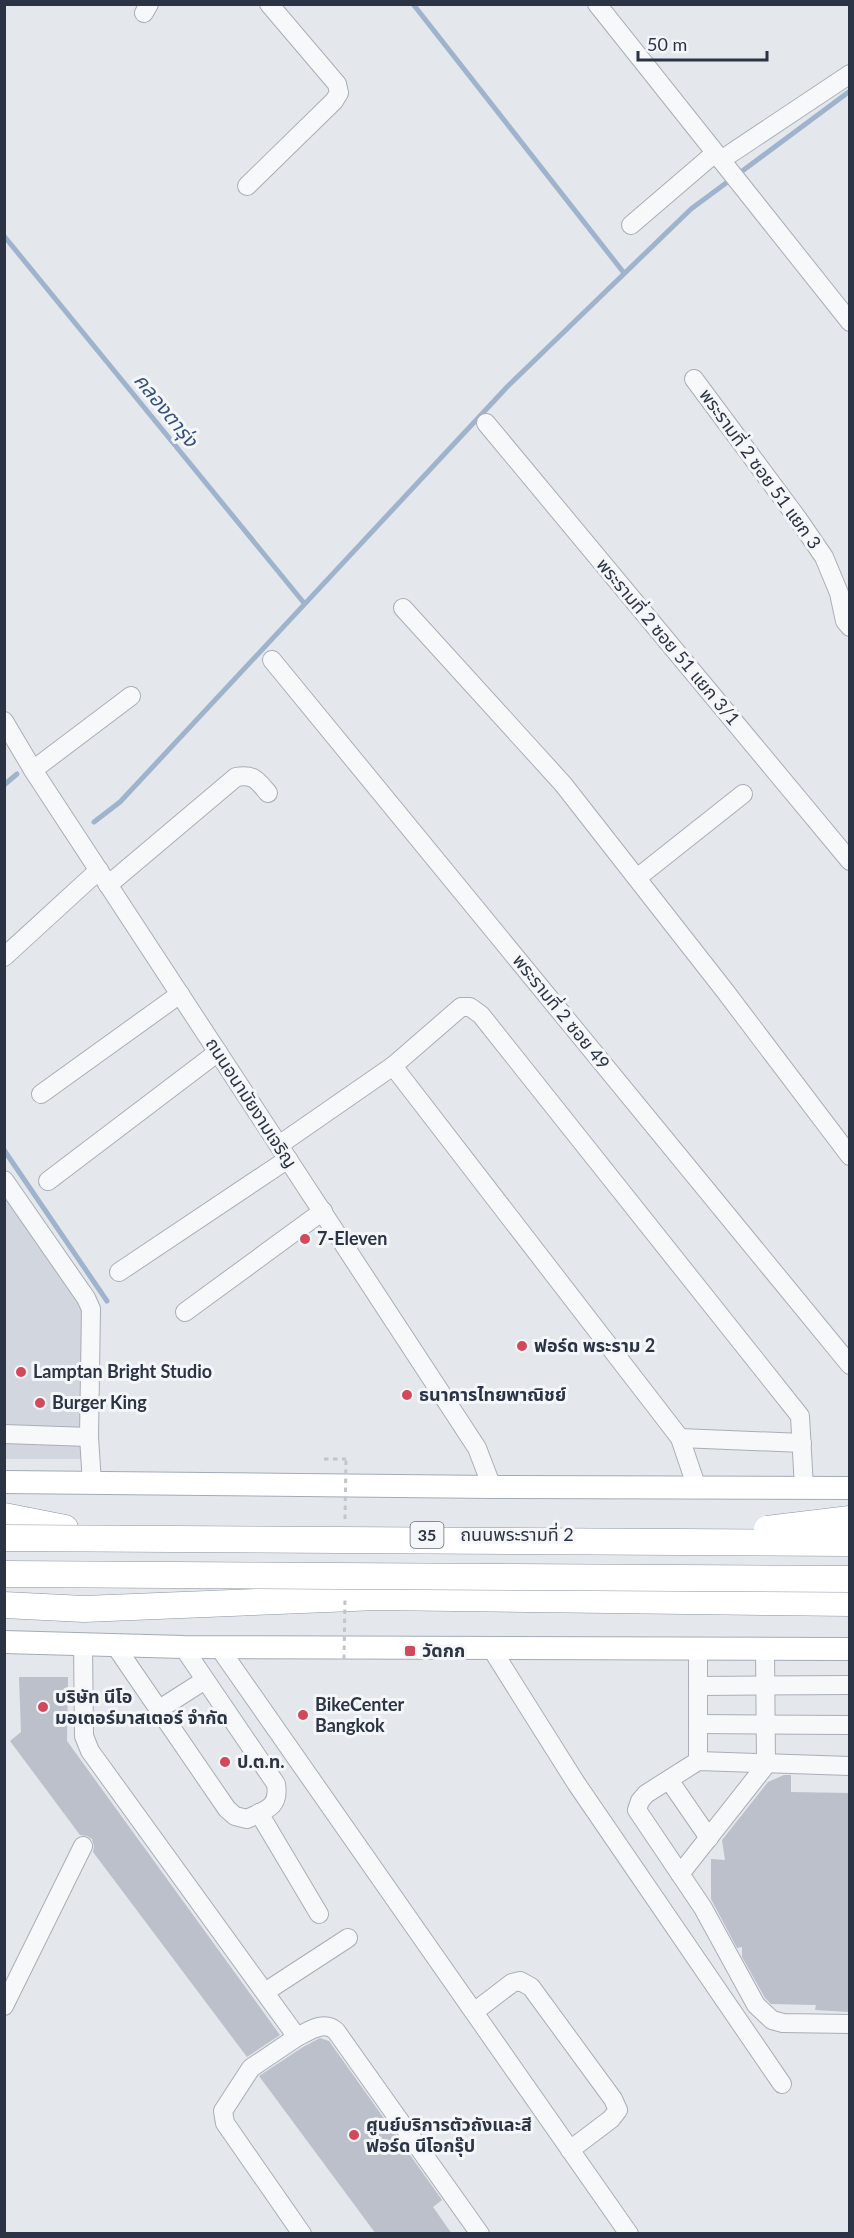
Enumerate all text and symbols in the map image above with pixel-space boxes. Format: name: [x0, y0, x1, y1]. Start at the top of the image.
scale bar: [638, 24, 767, 62]
text: 50 m: [647, 33, 687, 55]
water label: คลองตารุ่ง: [128, 368, 204, 453]
street label: พระรามที่ 2 ซอย 51 แยก 3: [695, 383, 827, 553]
street label: พระรามที่ 2 ซอย 51 แยก 3/1: [593, 553, 746, 729]
street label: พระรามที่ 2 ซอย 49: [509, 949, 616, 1073]
street label: ถนนอนามัยงามเจริญ: [202, 1033, 302, 1172]
place label: 7-Eleven: [317, 1227, 387, 1249]
marker: 7-Eleven: [298, 1232, 312, 1246]
place label: ฟอร์ด พระราม 2: [534, 1334, 655, 1356]
marker: ฟอร์ด พระราม 2: [515, 1339, 529, 1353]
place label: Lamptan Bright Studio: [33, 1360, 212, 1382]
marker: Lamptan Bright Studio: [14, 1365, 28, 1379]
place label: ธนาคารไทยพาณิชย์: [419, 1383, 566, 1405]
marker: ธนาคารไทยพาณิชย์: [400, 1388, 414, 1402]
place label: Burger King: [52, 1391, 147, 1413]
marker: Burger King: [33, 1396, 47, 1410]
road number: 35: [410, 1522, 444, 1548]
street label: ถนนพระรามที่ 2: [460, 1522, 574, 1545]
place label: วัดกก: [422, 1639, 465, 1661]
marker: วัดกก: [403, 1644, 417, 1658]
place label: บริษัท นีโอ มอเตอร์มาสเตอร์ จำกัด: [55, 1685, 228, 1728]
place label: BikeCenter Bangkok: [315, 1693, 405, 1736]
marker: บริษัท นีโอ มอเตอร์มาสเตอร์ จำกัด: [36, 1700, 50, 1714]
marker: BikeCenter Bangkok: [296, 1708, 310, 1722]
place label: ป.ต.ท.: [237, 1750, 285, 1772]
marker: ป.ต.ท.: [218, 1755, 232, 1769]
place label: ศูนย์บริการตัวถังและสี ฟอร์ด นีโอกรุ๊ป: [366, 2113, 532, 2157]
marker: ศูนย์บริการตัวถังและสี ฟอร์ด นีโอกรุ๊ป: [347, 2128, 361, 2142]

